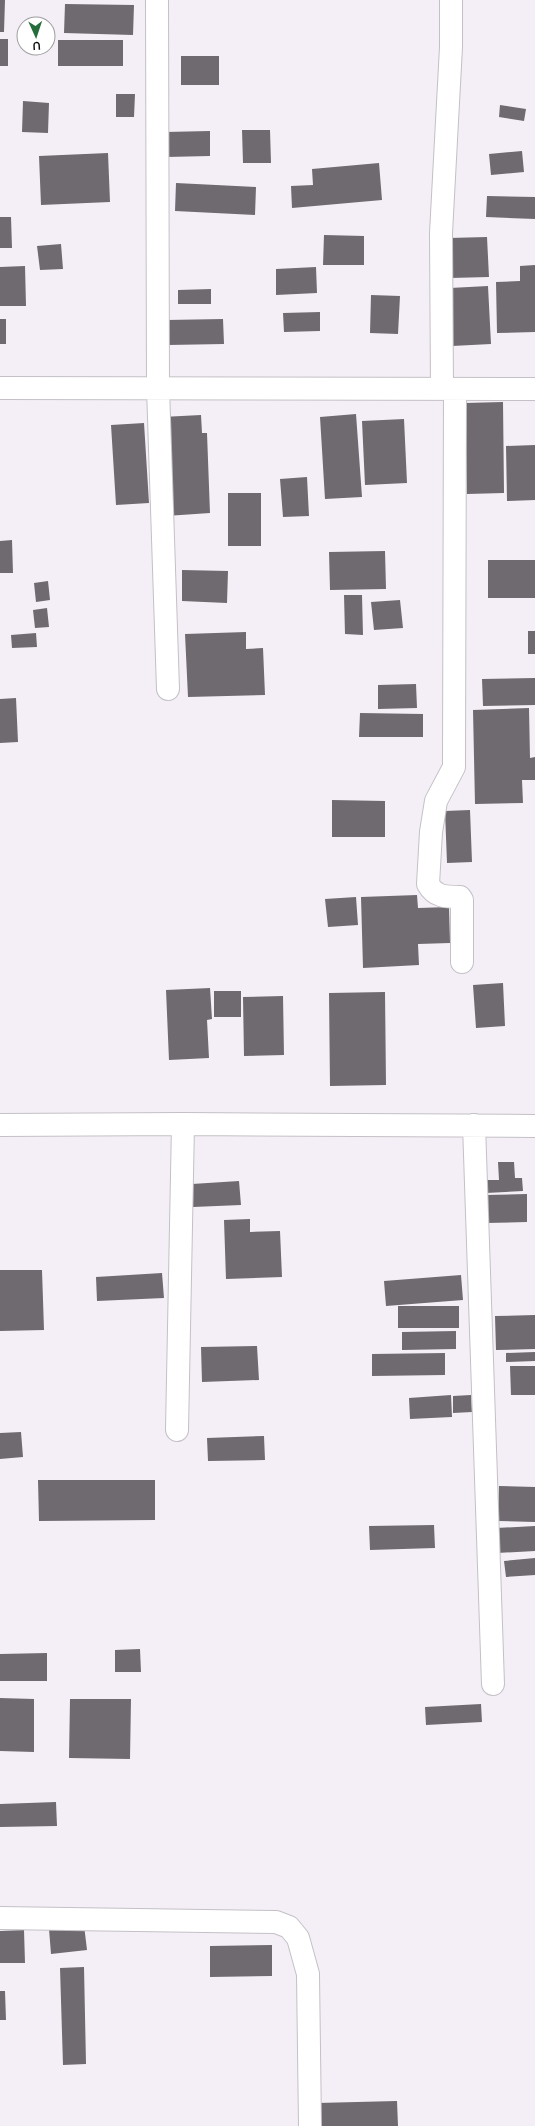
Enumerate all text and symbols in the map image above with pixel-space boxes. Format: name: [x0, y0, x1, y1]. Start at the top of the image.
north arrow: [16, 16, 56, 56]
text: U: [32, 40, 41, 53]

